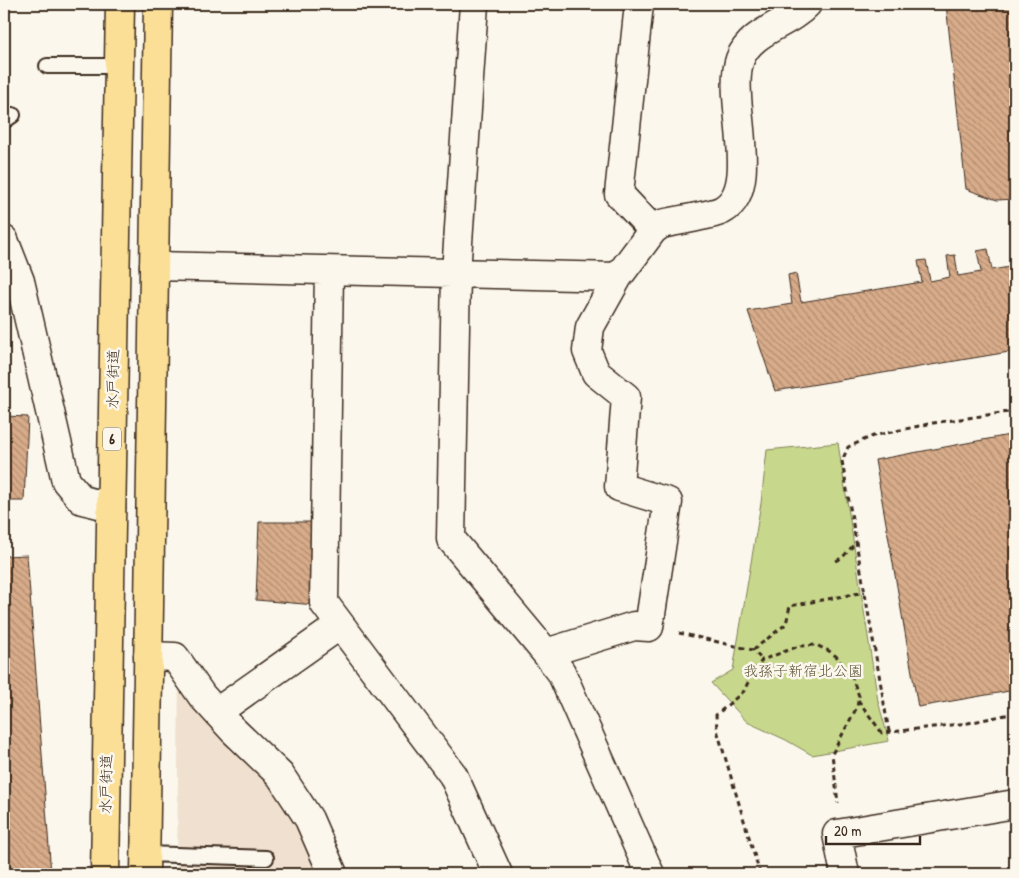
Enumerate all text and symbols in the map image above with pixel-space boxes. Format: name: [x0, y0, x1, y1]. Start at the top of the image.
street label: 水戸街道: [101, 349, 124, 409]
road number: 6: [103, 428, 121, 450]
park label: 我孫子新宿北公園: [743, 660, 863, 681]
street label: 水戸街道: [94, 754, 117, 814]
scale bar: [826, 813, 920, 845]
text: 20 m: [834, 820, 861, 841]

